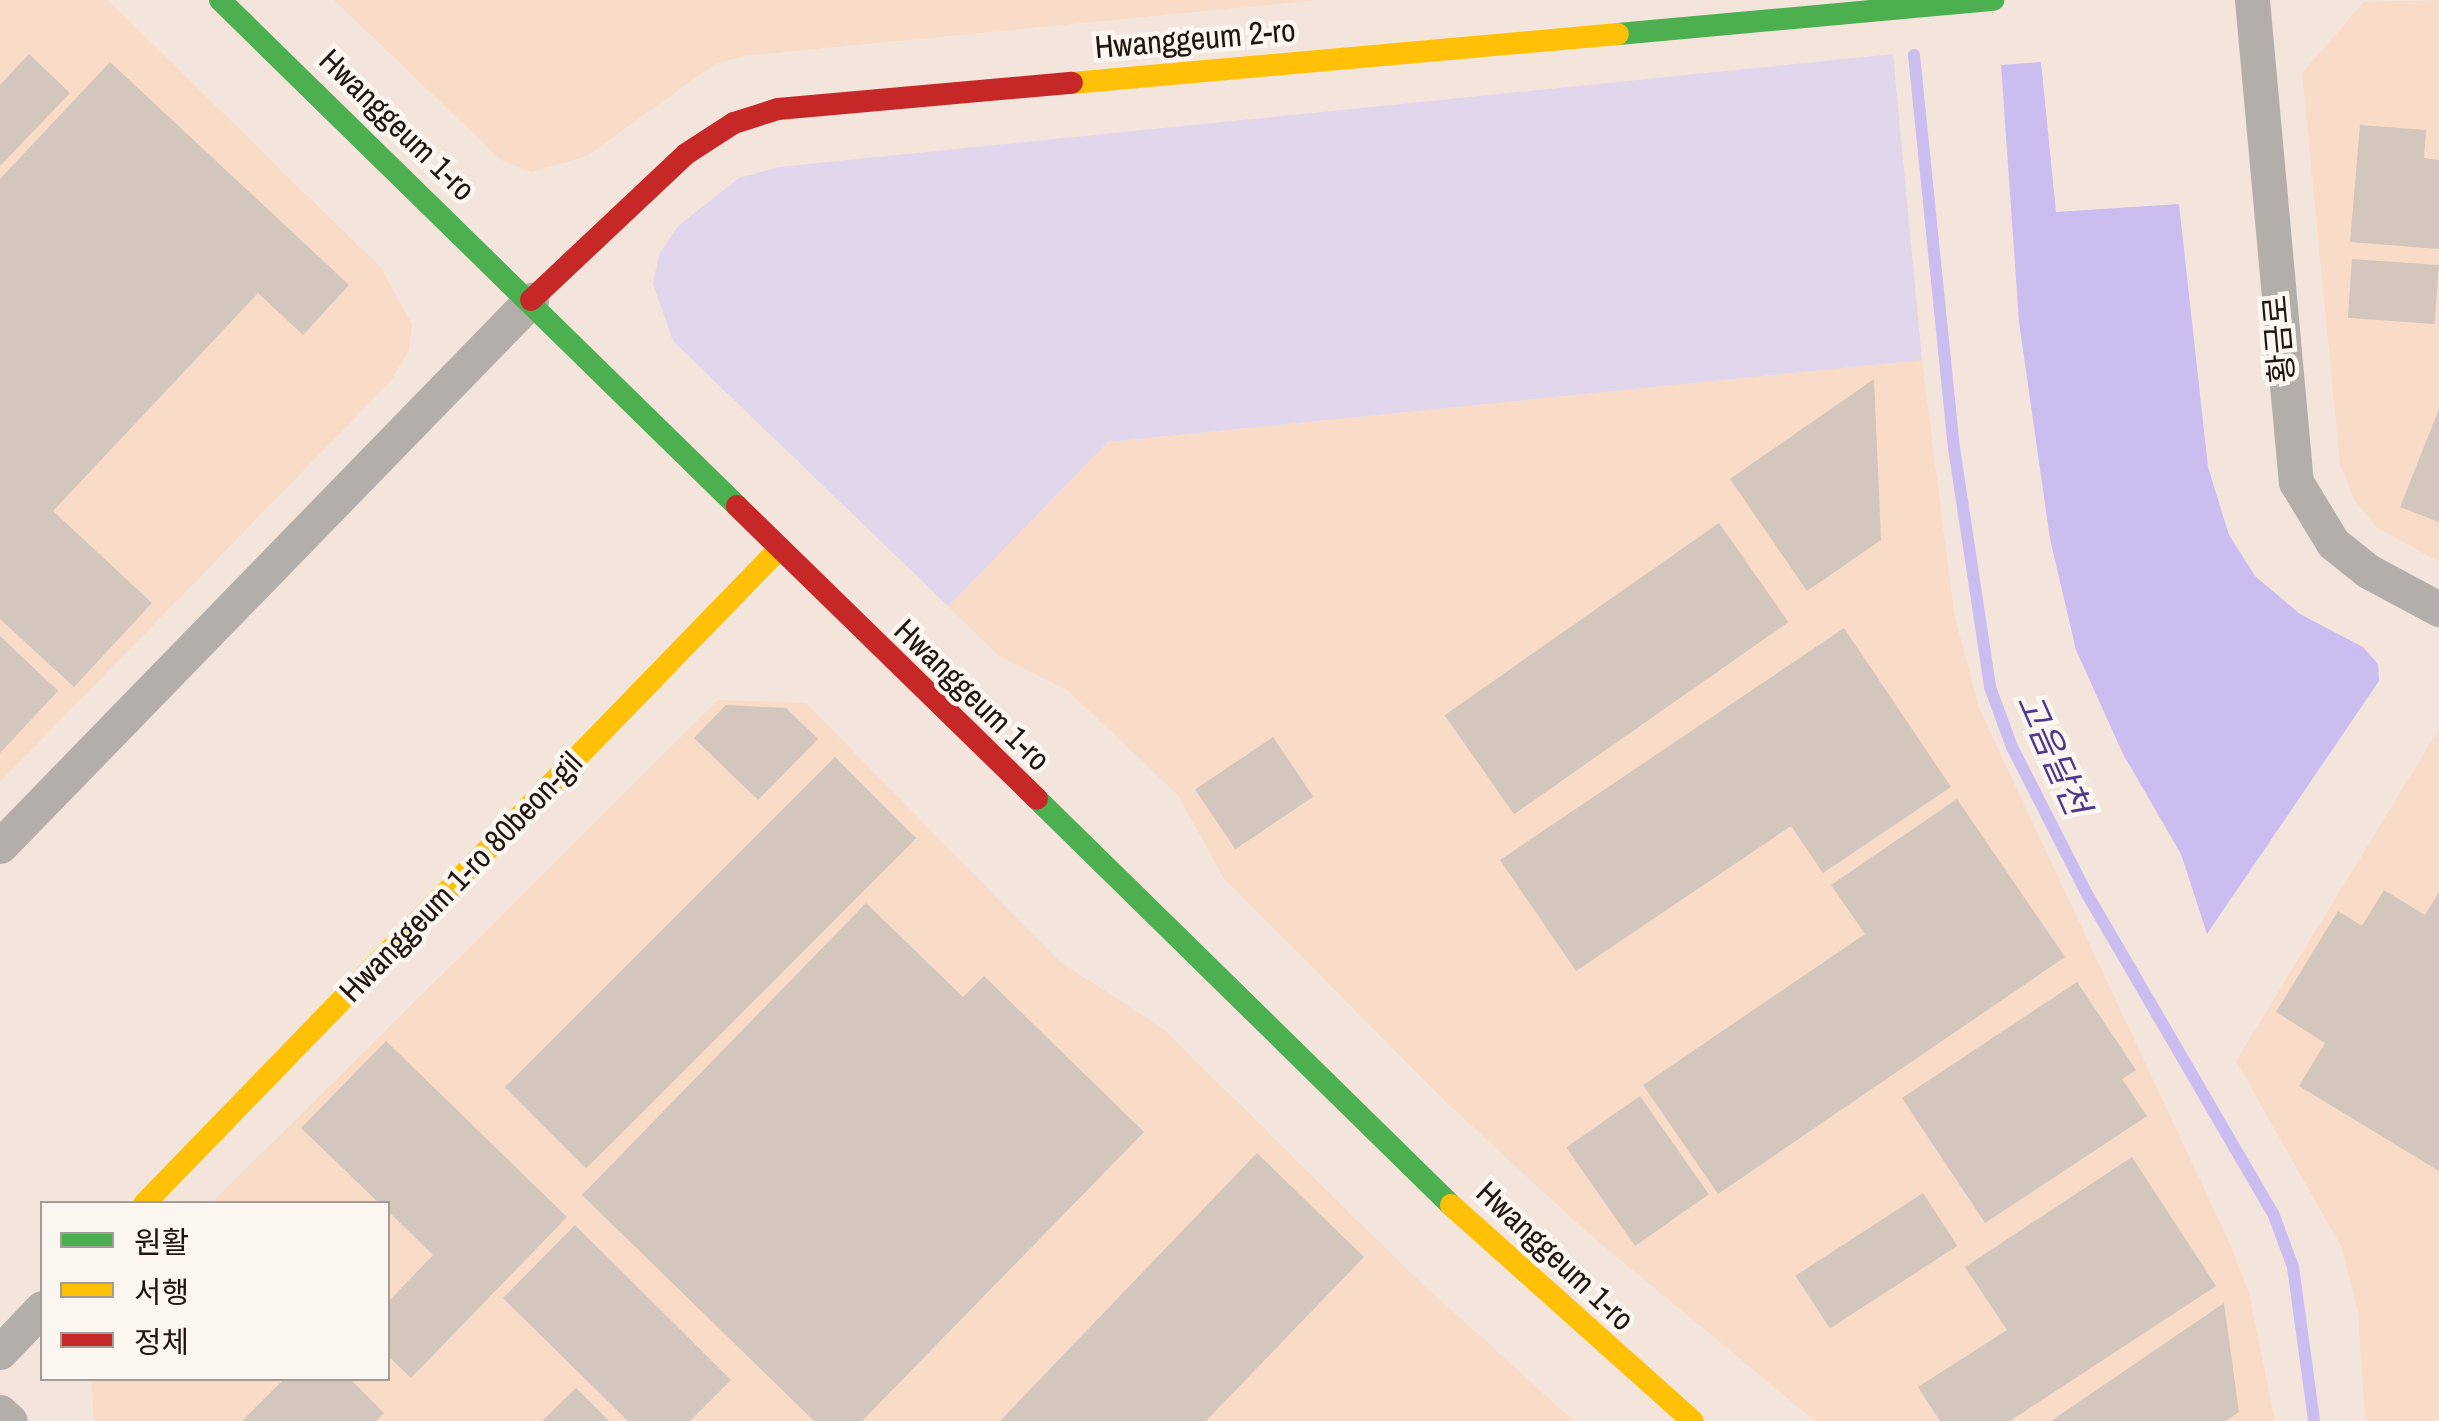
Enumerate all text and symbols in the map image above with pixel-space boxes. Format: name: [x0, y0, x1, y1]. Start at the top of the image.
street label: Hwanggeum 2-ro: [1093, 11, 1297, 67]
street label: Hwanggeum 1-ro: [311, 41, 483, 209]
street label: 황금로: [2256, 293, 2302, 385]
street label: Hwanggeum 1-ro: [886, 611, 1058, 779]
water label: 고음달천: [2008, 687, 2098, 821]
street label: Hwanggeum 1-ro 80beon-gil: [332, 744, 590, 1010]
street label: Hwanggeum 1-ro: [1468, 1173, 1642, 1339]
legend: [40, 1201, 390, 1381]
text: 원활: [134, 1222, 189, 1262]
text: 서행: [134, 1272, 189, 1312]
text: 정체: [134, 1322, 189, 1362]

